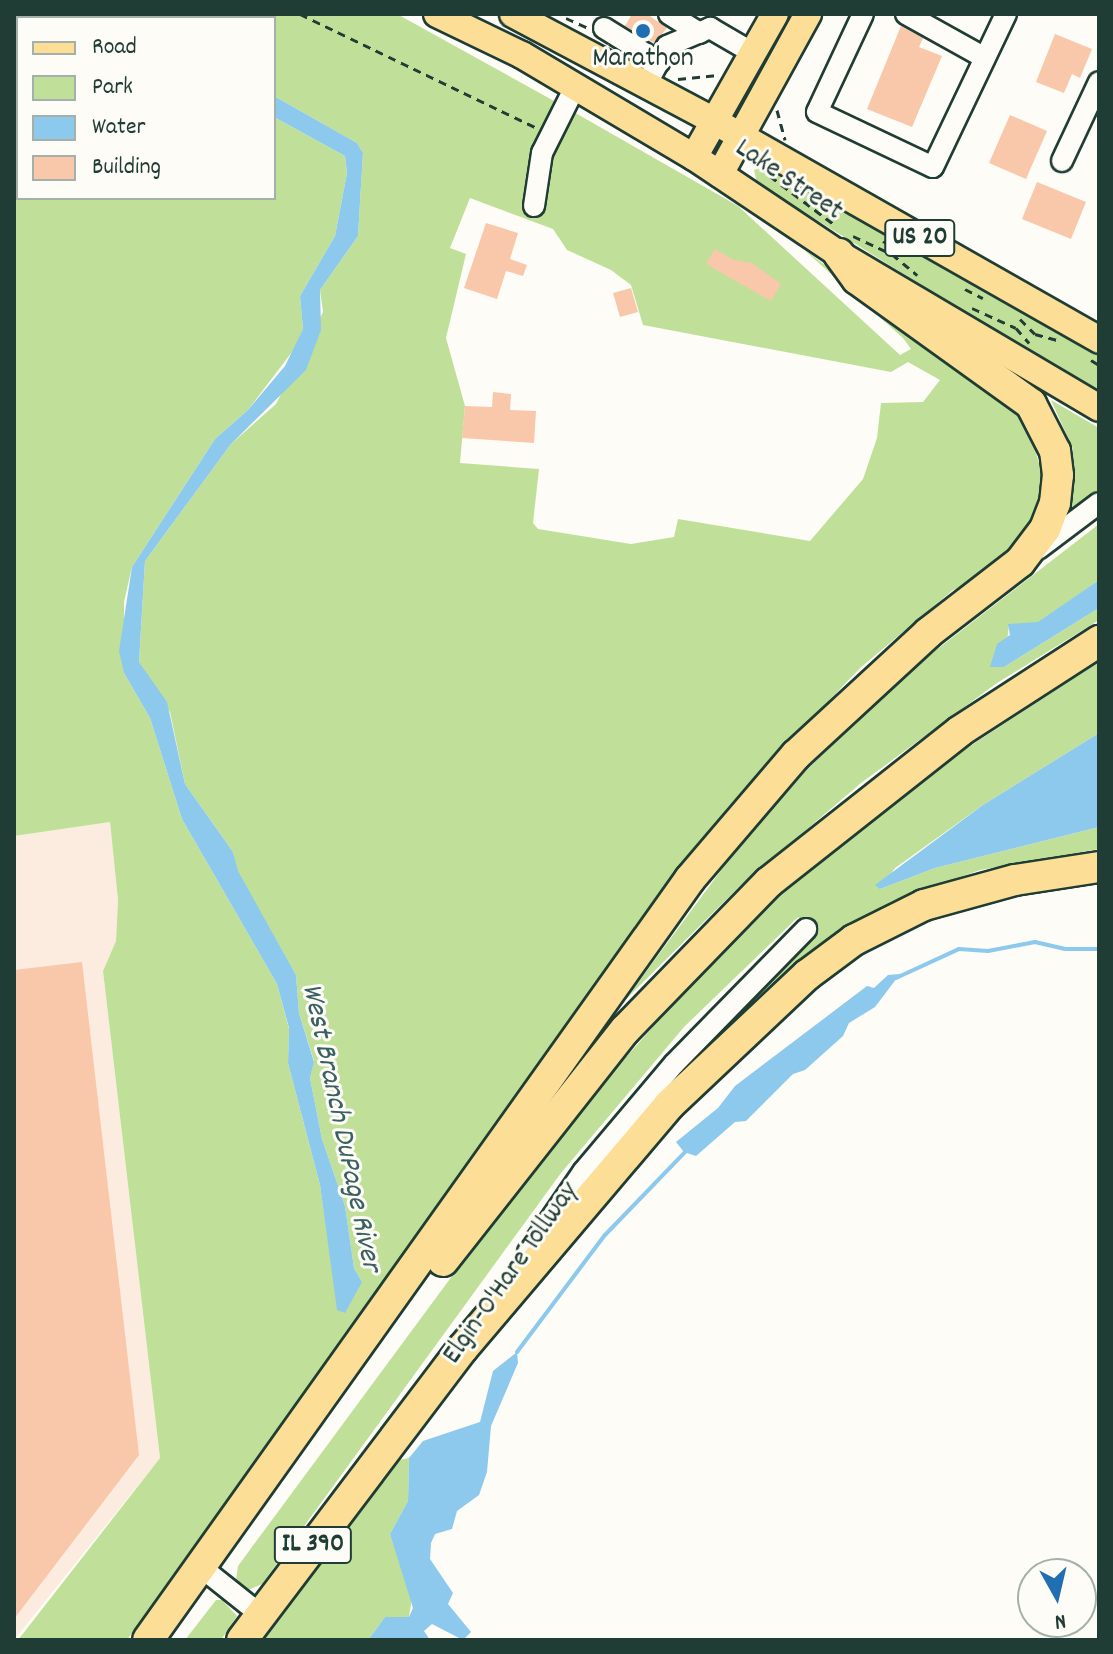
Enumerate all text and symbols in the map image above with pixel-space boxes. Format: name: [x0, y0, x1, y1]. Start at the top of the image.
legend: [16, 16, 276, 200]
marker: Marathon: [634, 22, 652, 40]
text: Road: [92, 31, 137, 65]
place label: Marathon: [592, 43, 694, 77]
text: Park: [92, 71, 133, 105]
text: Water: [92, 111, 145, 145]
street label: Lake Street: [728, 133, 848, 229]
text: Building: [92, 151, 161, 185]
road number: US 20: [884, 216, 956, 260]
water label: West Branch DuPage River: [291, 981, 387, 1275]
street label: Elgin-O'Hare Tollway: [437, 1177, 587, 1371]
road number: IL 390: [273, 1523, 353, 1567]
north arrow: [1017, 1558, 1097, 1638]
text: N: [1053, 1604, 1068, 1636]

